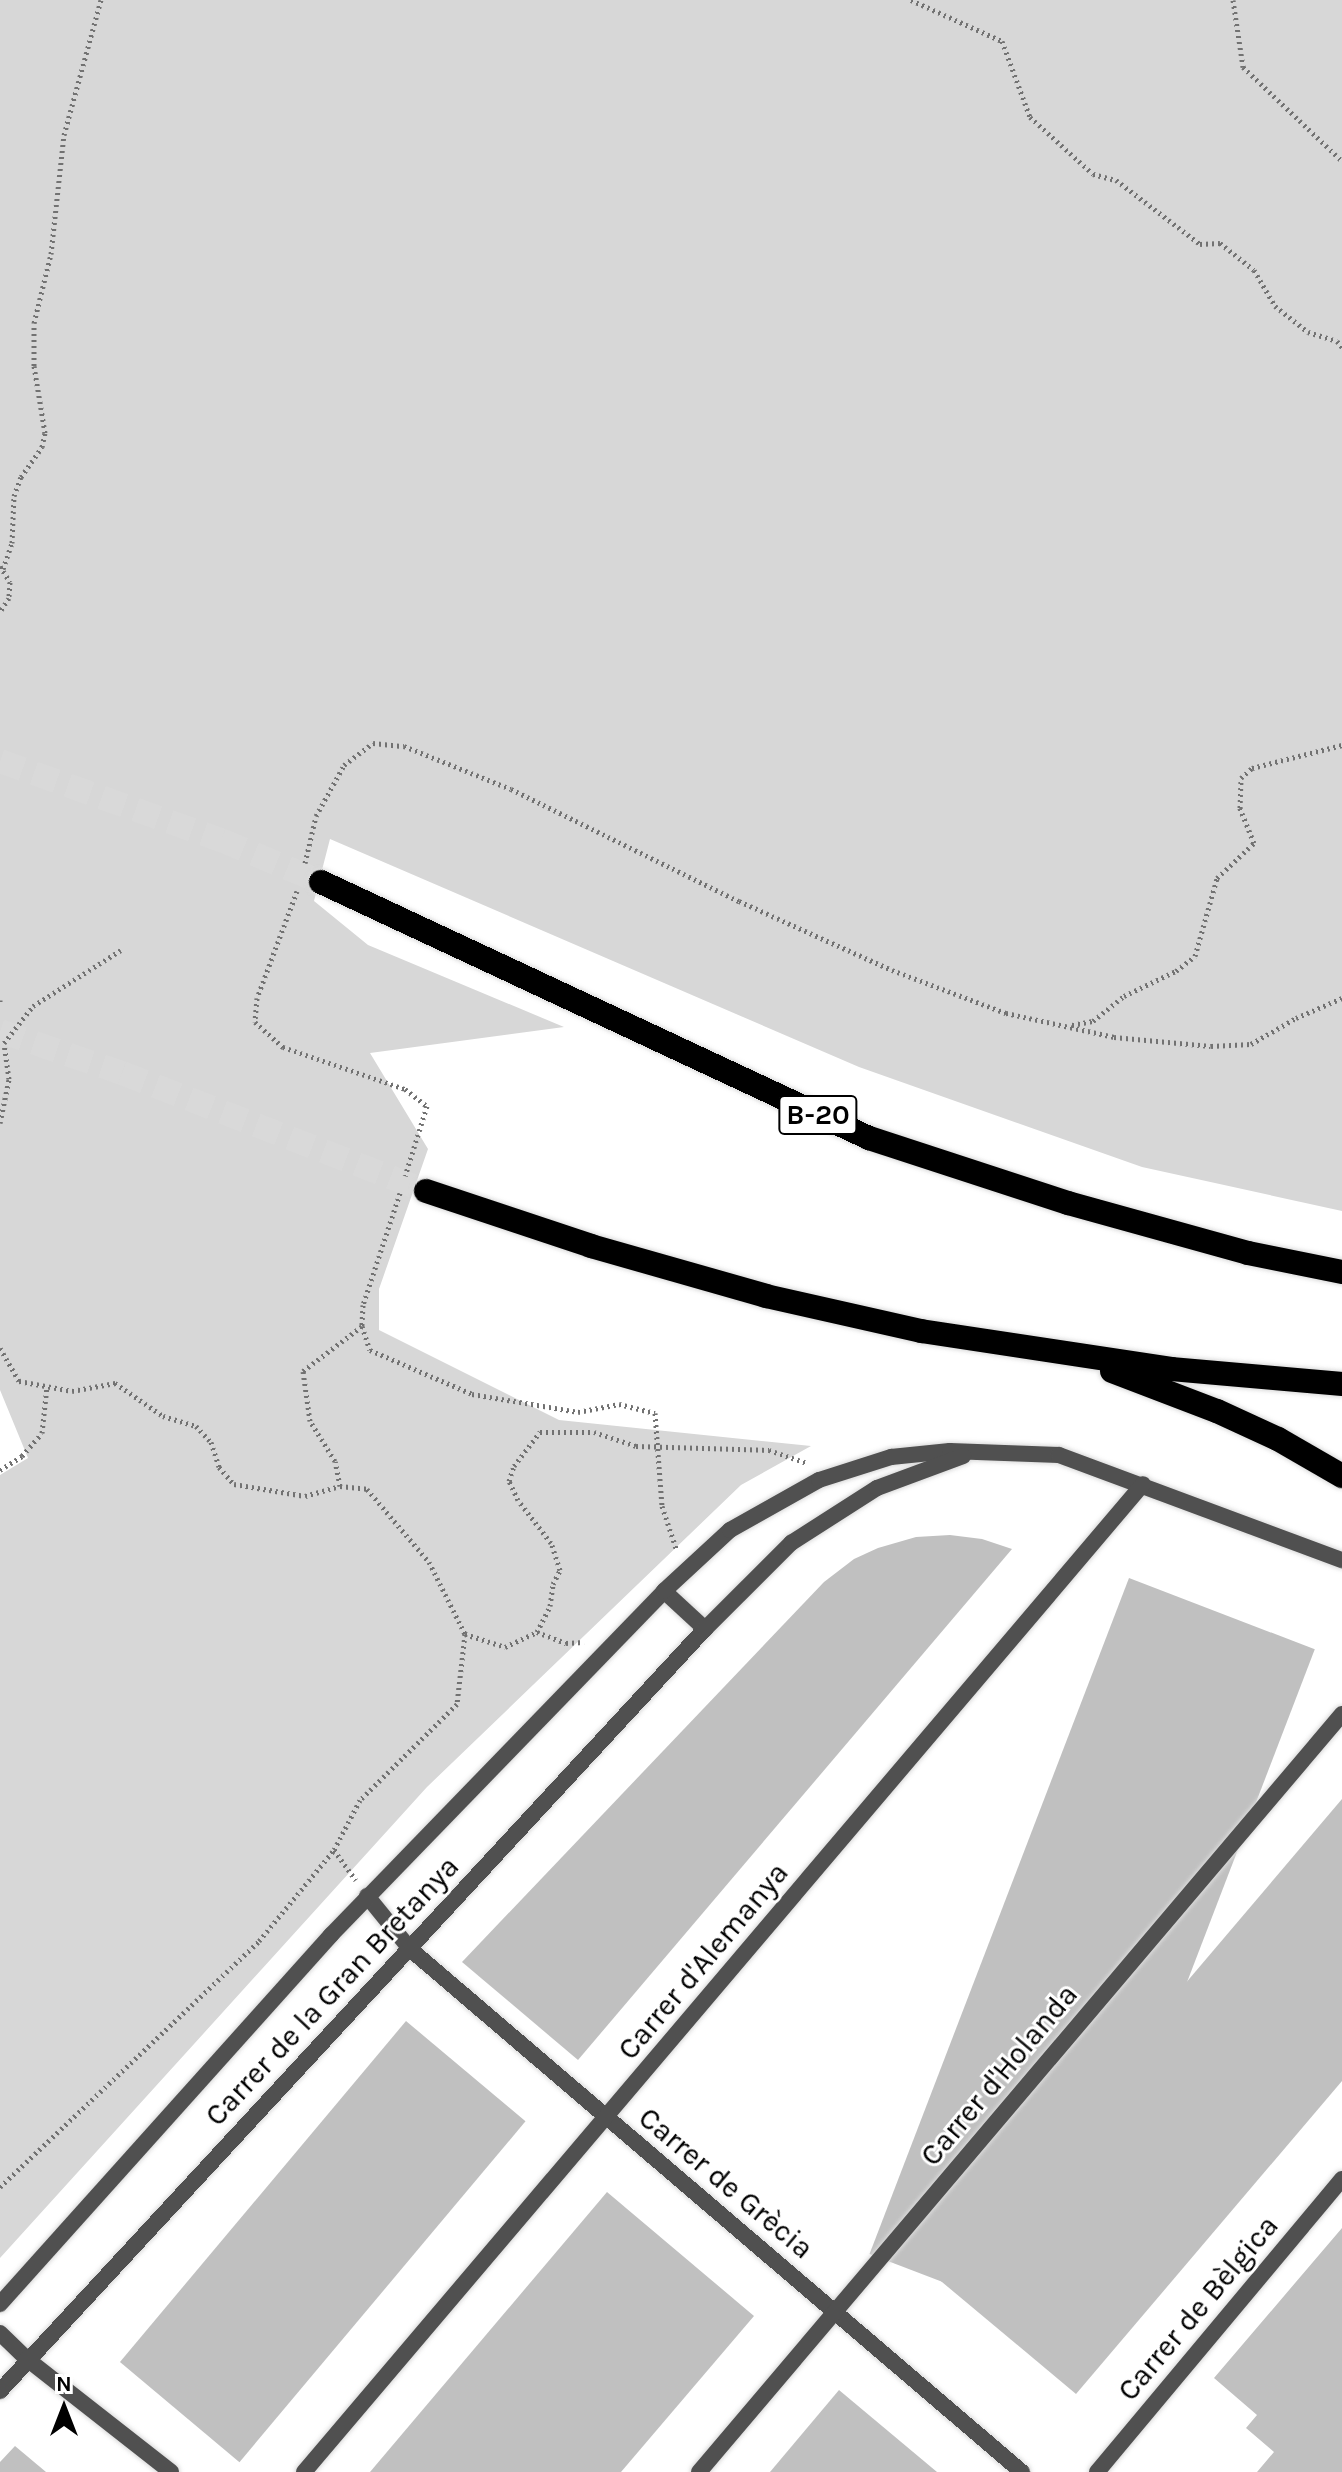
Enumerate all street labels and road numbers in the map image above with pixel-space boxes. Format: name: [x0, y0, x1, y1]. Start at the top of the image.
road number: B-20: [778, 1091, 858, 1139]
street label: Carrer de la Gran Bretanya: [198, 1849, 466, 2133]
street label: Carrer d'Alemanya: [610, 1855, 796, 2067]
street label: Carrer d'Holanda: [913, 1977, 1085, 2173]
street label: Carrer de Grècia: [631, 2100, 821, 2266]
street label: Carrer de Bèlgica: [1110, 2208, 1286, 2408]

